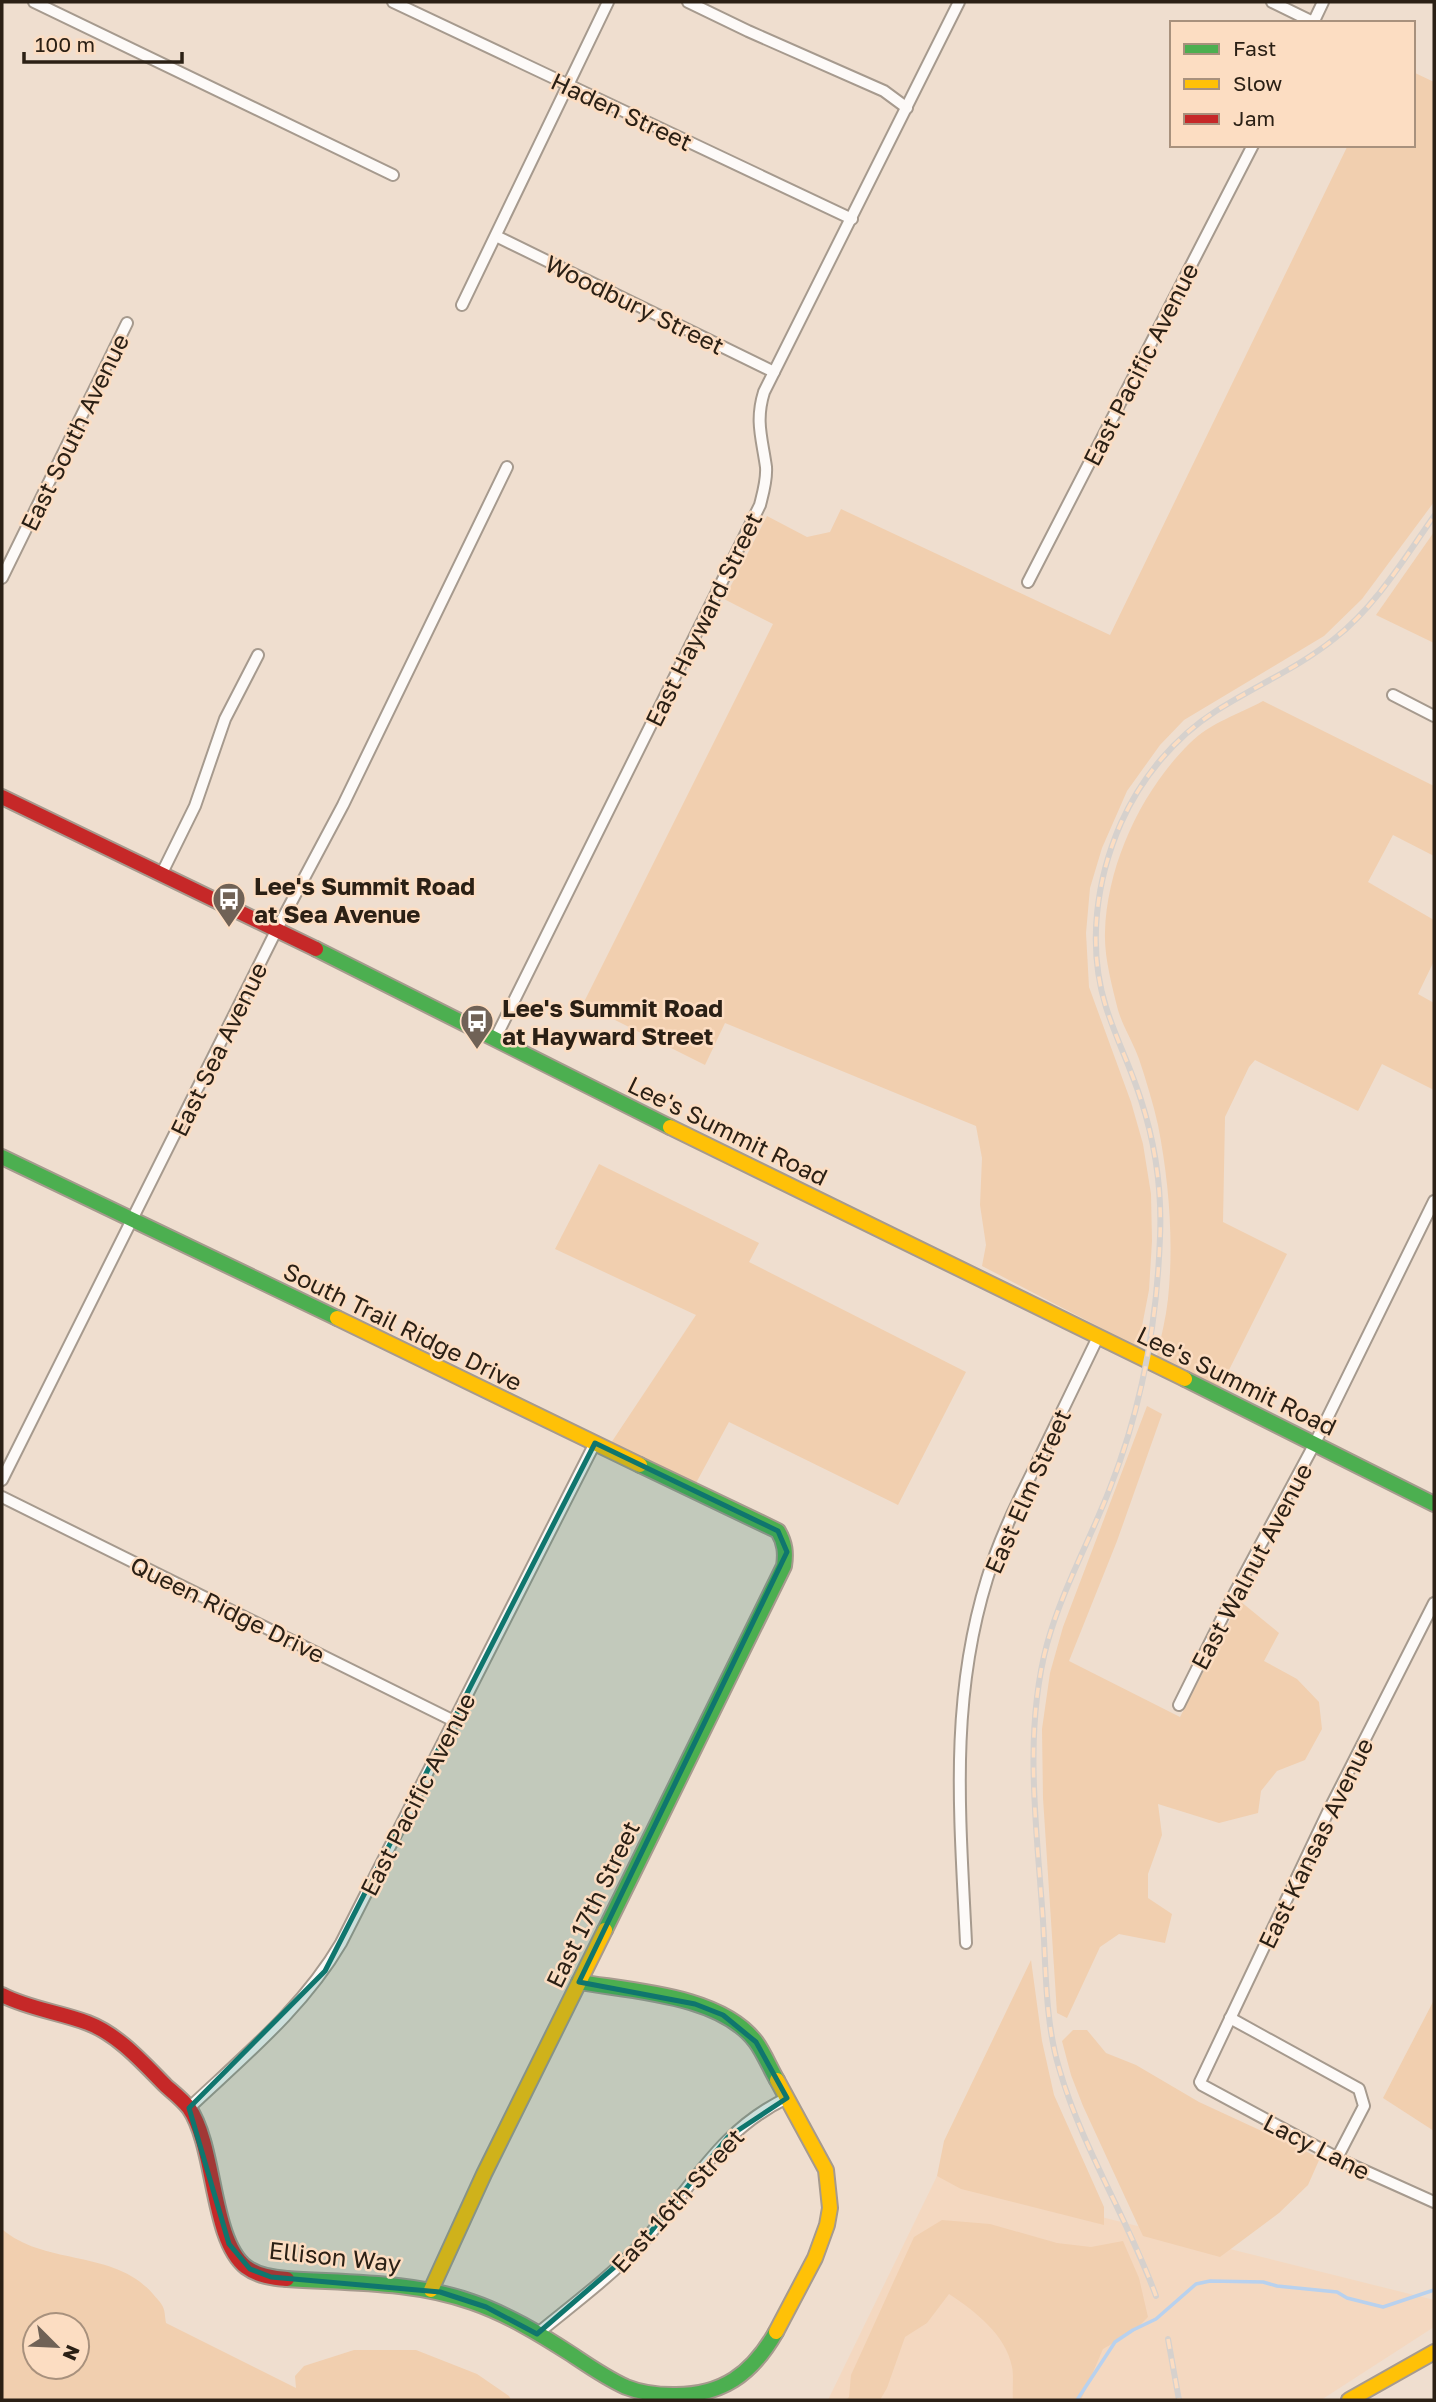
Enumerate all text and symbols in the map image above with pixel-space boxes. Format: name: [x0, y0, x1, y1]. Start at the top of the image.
scale bar: [24, 21, 182, 65]
legend: [1170, 21, 1415, 147]
text: 100 m: [35, 31, 95, 57]
text: Fast: [1233, 35, 1276, 61]
street label: Haden Street: [547, 66, 697, 156]
text: Slow: [1233, 70, 1282, 96]
text: Jam: [1233, 105, 1275, 131]
street label: Woodbury Street: [541, 248, 729, 360]
street label: East Pacific Avenue: [1076, 258, 1204, 470]
street label: East South Avenue: [14, 329, 134, 535]
street label: East Hayward Street: [638, 507, 768, 731]
place label: Lee's Summit Road at Sea Avenue: [254, 871, 475, 928]
bus stop icon: Lee's Summit Road at Sea Avenue: [210, 880, 248, 929]
street label: East Sea Avenue: [163, 957, 273, 1141]
place label: Lee's Summit Road at Hayward Street: [502, 993, 723, 1050]
bus stop icon: Lee's Summit Road at Hayward Street: [458, 1002, 496, 1051]
street label: Lee's Summit Road: [624, 1069, 832, 1191]
street label: South Trail Ridge Drive: [279, 1256, 527, 1396]
street label: Lee's Summit Road: [1133, 1319, 1341, 1441]
street label: East Elm Street: [978, 1404, 1076, 1578]
street label: East Walnut Avenue: [1184, 1458, 1318, 1674]
street label: Queen Ridge Drive: [126, 1549, 330, 1669]
street label: East Pacific Avenue: [353, 1688, 481, 1900]
street label: East Kansas Avenue: [1251, 1733, 1379, 1953]
street label: East 17th Street: [539, 1816, 645, 1992]
street label: Lacy Lane: [1259, 2107, 1375, 2185]
street label: East 16th Street: [605, 2122, 749, 2278]
street label: Ellison Way: [267, 2235, 403, 2277]
north arrow: [21, 2311, 91, 2381]
text: N: [59, 2342, 85, 2364]

